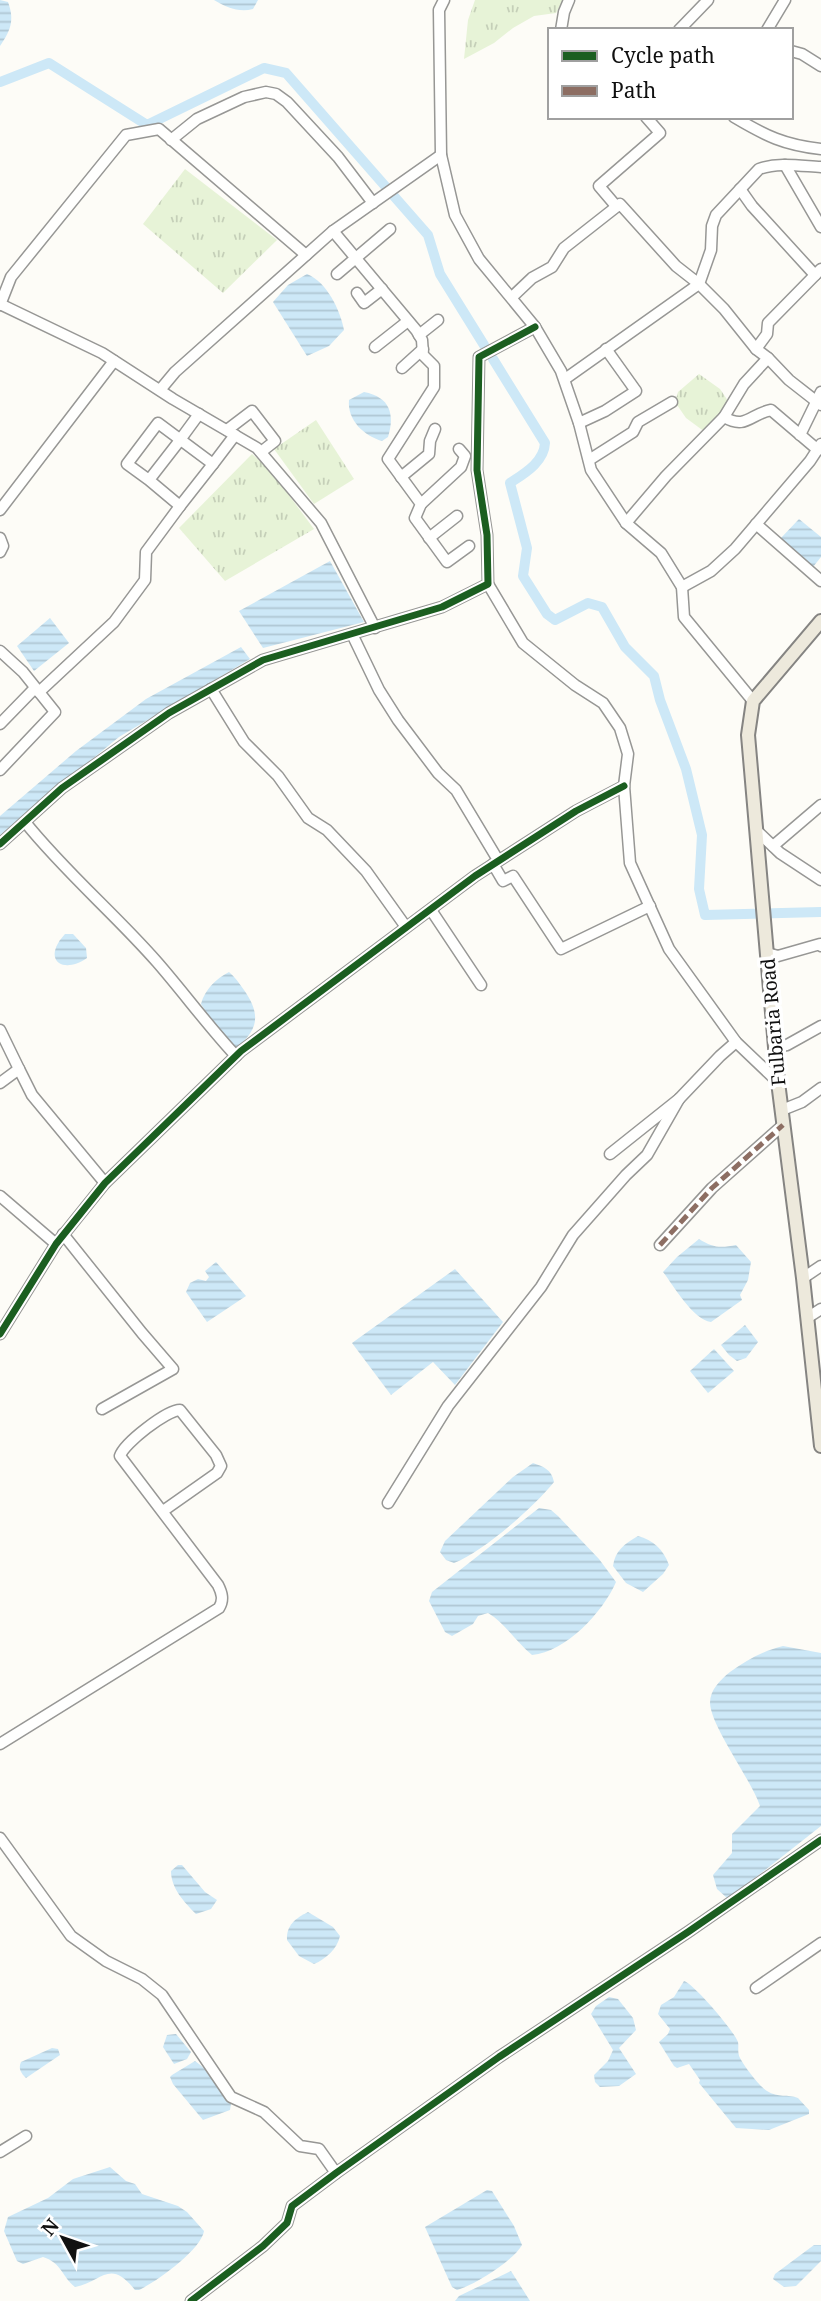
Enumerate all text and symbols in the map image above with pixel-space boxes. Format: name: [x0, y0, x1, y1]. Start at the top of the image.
legend: [548, 28, 793, 119]
text: Cycle path: [611, 41, 715, 69]
text: Path: [611, 76, 656, 104]
street label: Fulbaria Road: [754, 957, 792, 1087]
north arrow: [28, 2203, 98, 2273]
text: N: [35, 2213, 65, 2241]

